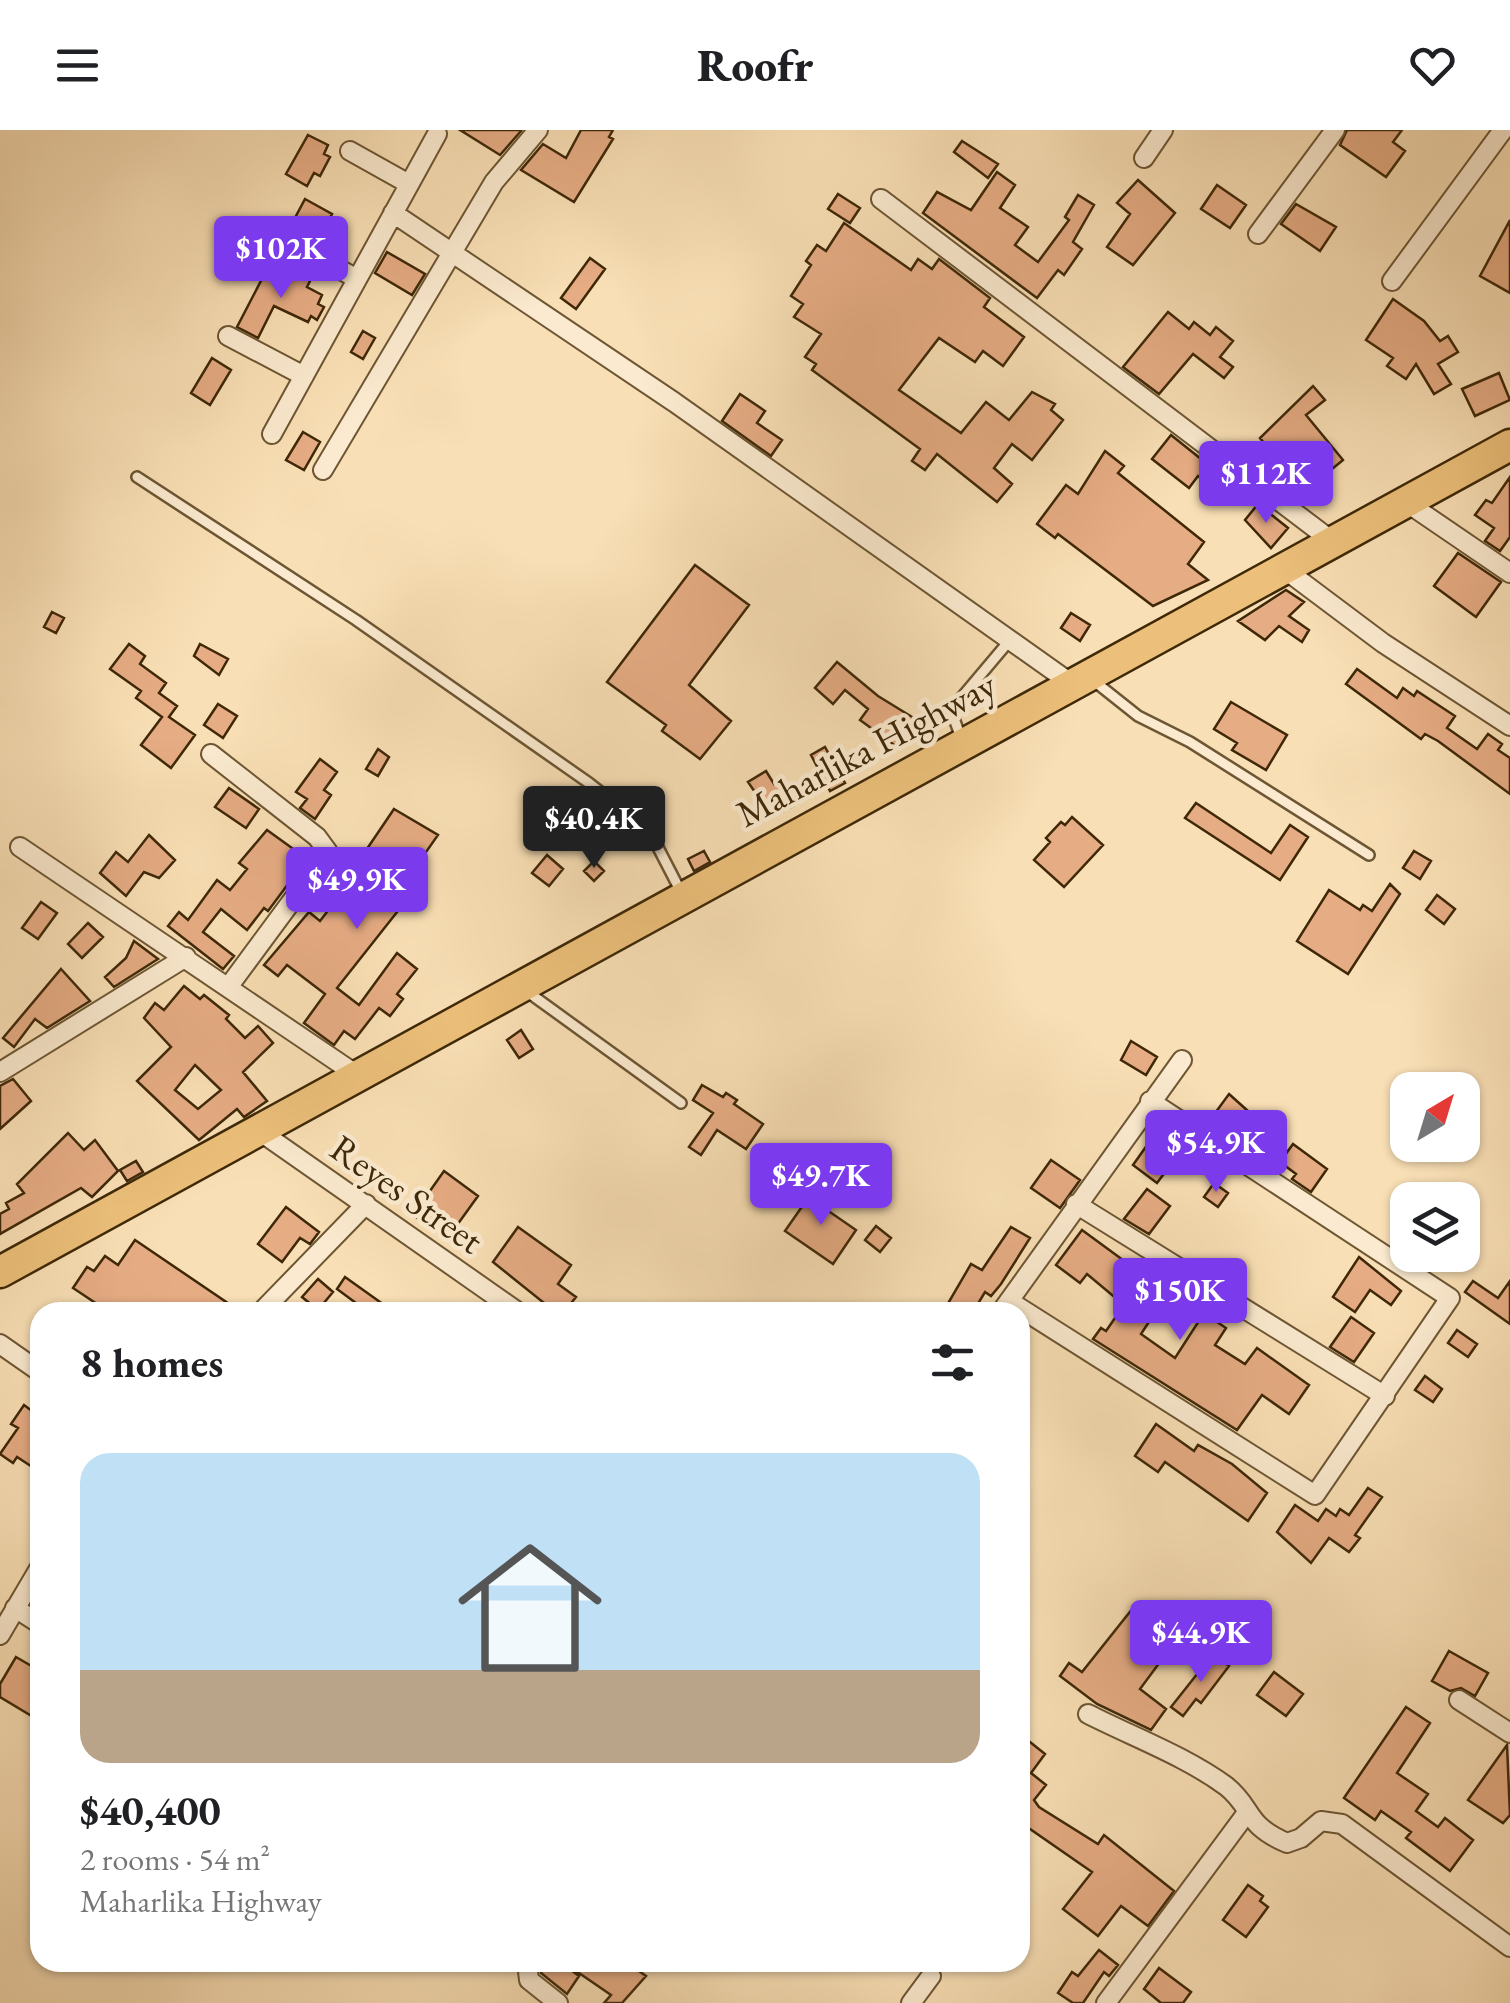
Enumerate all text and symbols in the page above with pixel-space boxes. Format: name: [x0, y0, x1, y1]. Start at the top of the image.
text: Roofr: [697, 36, 813, 94]
icon: menu: [50, 38, 105, 93]
icon: heart: [1405, 38, 1460, 93]
pin: $102K: [211, 216, 351, 301]
text: $102K: [236, 227, 326, 269]
pin: $112K: [1196, 441, 1336, 526]
text: $112K: [1221, 452, 1311, 494]
street label: Maharlika Highway: [727, 659, 1004, 838]
pin: $40.4K: [513, 786, 675, 871]
text: $40.4K: [545, 797, 643, 839]
pin: $49.9K: [276, 847, 438, 932]
text: $49.9K: [308, 858, 406, 900]
north arrow: [1390, 1072, 1480, 1162]
map controls: [1390, 1072, 1480, 1272]
pin: $54.9K: [1135, 1110, 1297, 1195]
text: $54.9K: [1167, 1121, 1265, 1163]
street label: Reyes Street: [321, 1123, 493, 1264]
pin: $49.7K: [740, 1143, 902, 1228]
text: $49.7K: [772, 1154, 870, 1196]
button: layers: [1390, 1182, 1480, 1272]
pin: $150K: [1110, 1258, 1250, 1343]
text: $150K: [1135, 1269, 1225, 1311]
text: 8 homes: [80, 1335, 223, 1390]
icon: filters: [925, 1335, 980, 1390]
icon: home: [440, 1518, 620, 1698]
pin: $44.9K: [1120, 1600, 1282, 1685]
text: $44.9K: [1152, 1611, 1250, 1653]
text: $40,400: [80, 1783, 221, 1838]
text: 2 rooms · 54 m²: [80, 1838, 270, 1880]
text: Maharlika Highway: [80, 1880, 322, 1922]

